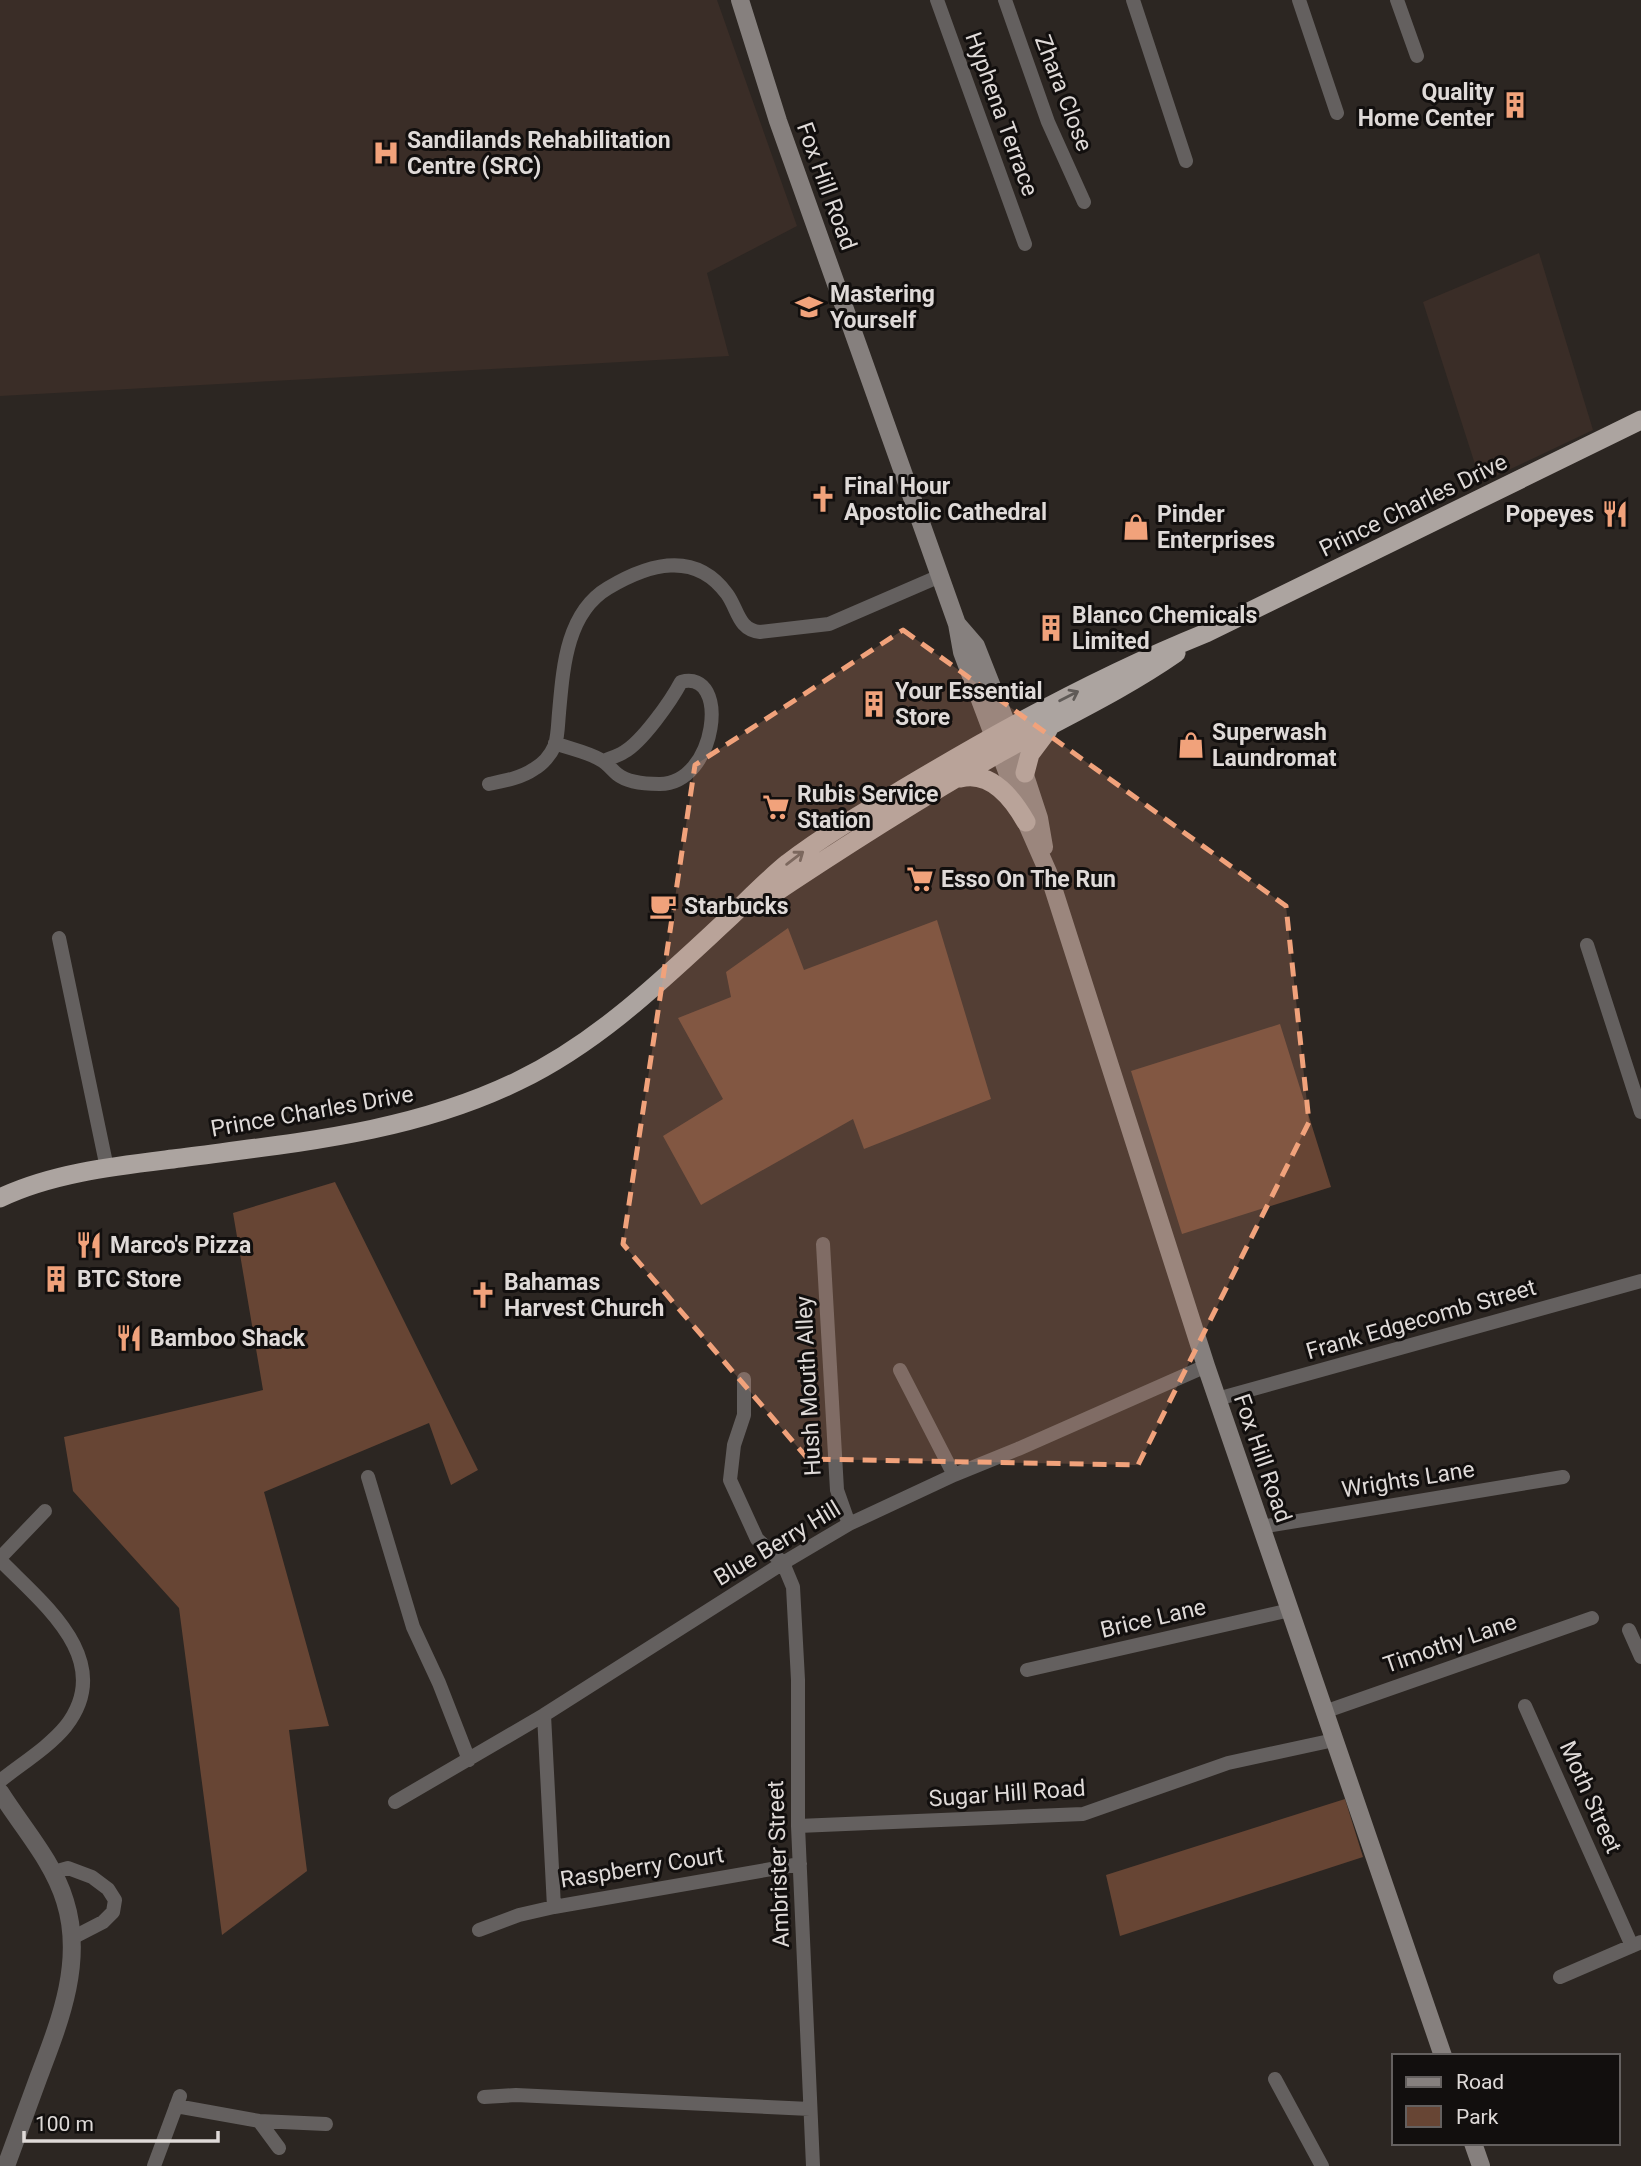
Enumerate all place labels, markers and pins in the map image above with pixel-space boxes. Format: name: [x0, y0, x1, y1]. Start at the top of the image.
place label: Quality Home Center: [1358, 79, 1495, 132]
building icon: Quality Home Center: [1500, 90, 1530, 120]
place label: Sandilands Rehabilitation Centre (SRC): [407, 127, 671, 180]
hospital icon: Sandilands Rehabilitation Centre (SRC): [371, 138, 401, 168]
place label: Mastering Yourself: [830, 281, 935, 334]
school or university icon: Mastering Yourself: [794, 292, 824, 322]
place label: Final Hour Apostolic Cathedral: [844, 473, 1047, 526]
church icon: Final Hour Apostolic Cathedral: [808, 484, 838, 514]
restaurant icon: Popeyes: [1600, 499, 1630, 529]
place label: Pinder Enterprises: [1157, 501, 1275, 554]
place label: Popeyes: [1505, 501, 1594, 528]
shop icon: Pinder Enterprises: [1121, 512, 1151, 542]
place label: Blanco Chemicals Limited: [1072, 602, 1257, 655]
building icon: Blanco Chemicals Limited: [1036, 613, 1066, 643]
place label: Your Essential Store: [895, 678, 1043, 731]
building icon: Your Essential Store: [859, 689, 889, 719]
place label: Superwash Laundromat: [1212, 719, 1337, 772]
shop icon: Superwash Laundromat: [1176, 730, 1206, 760]
place label: Rubis Service Station: [797, 781, 939, 834]
supermarket icon: Rubis Service Station: [761, 792, 791, 822]
supermarket icon: Esso On The Run: [905, 864, 935, 894]
place label: Esso On The Run: [941, 866, 1116, 893]
cafe icon: Starbucks: [648, 891, 678, 921]
place label: Starbucks: [684, 893, 789, 920]
restaurant icon: Marco's Pizza: [74, 1230, 104, 1260]
place label: Marco's Pizza: [110, 1232, 251, 1259]
building icon: BTC Store: [41, 1264, 71, 1294]
place label: BTC Store: [77, 1266, 181, 1293]
place label: Bahamas Harvest Church: [504, 1269, 664, 1322]
church icon: Bahamas Harvest Church: [468, 1280, 498, 1310]
restaurant icon: Bamboo Shack: [114, 1323, 144, 1353]
place label: Bamboo Shack: [150, 1325, 306, 1352]

